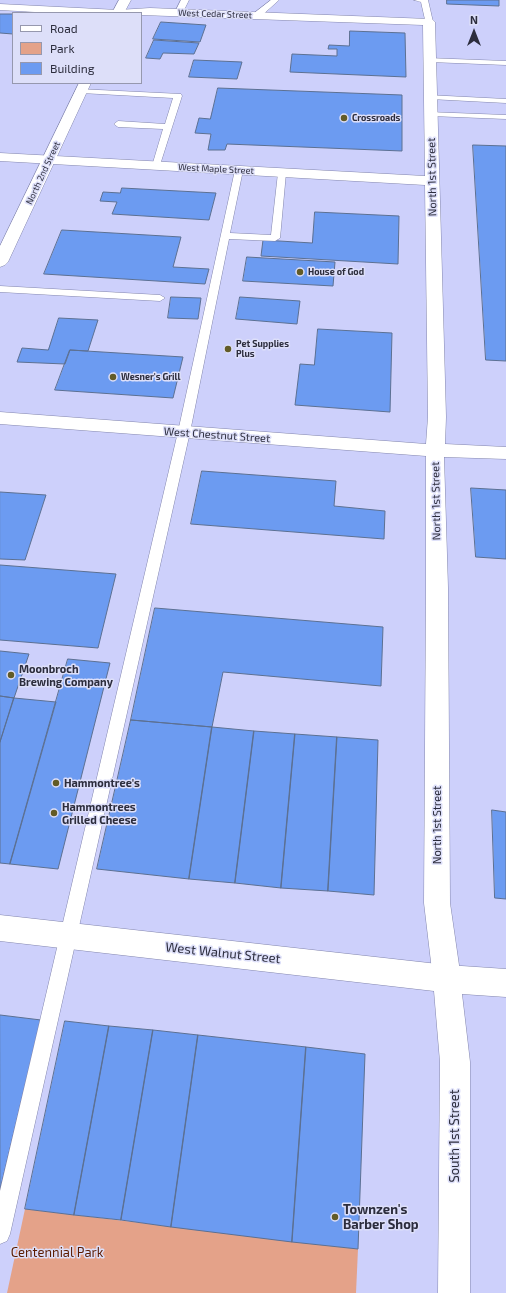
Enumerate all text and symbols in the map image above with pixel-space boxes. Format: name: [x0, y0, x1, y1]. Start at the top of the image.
street label: West Cedar Street: [178, 7, 252, 21]
legend: [12, 12, 142, 84]
north arrow: [454, 12, 494, 52]
text: N: [470, 13, 478, 26]
text: Road: [50, 21, 78, 35]
text: Park: [50, 41, 75, 55]
text: Building: [50, 61, 94, 75]
marker: Crossroads: [339, 113, 349, 123]
place label: Crossroads: [352, 113, 400, 123]
street label: North 1st Street: [425, 138, 439, 216]
street label: North 2nd Street: [24, 140, 62, 206]
street label: West Maple Street: [178, 162, 254, 176]
marker: House of God: [295, 267, 305, 277]
place label: House of God: [308, 267, 364, 277]
place label: Pet Supplies Plus: [236, 339, 289, 360]
marker: Pet Supplies Plus: [223, 344, 233, 354]
marker: Wesner's Grill: [108, 372, 118, 382]
place label: Wesner's Grill: [121, 372, 181, 382]
street label: West Chestnut Street: [163, 425, 271, 445]
street label: North 1st Street: [429, 462, 443, 540]
place label: Moonbroch Brewing Company: [19, 662, 113, 688]
marker: Moonbroch Brewing Company: [6, 670, 16, 680]
place label: Hammontree's: [64, 776, 140, 790]
marker: Hammontree's: [51, 778, 61, 788]
street label: North 1st Street: [430, 786, 444, 864]
place label: Hammontrees Grilled Cheese: [62, 800, 137, 826]
marker: Hammontrees Grilled Cheese: [49, 808, 59, 818]
street label: West Walnut Street: [165, 939, 281, 967]
street label: South 1st Street: [447, 1089, 463, 1183]
place label: Townzen's Barber Shop: [343, 1202, 419, 1233]
marker: Townzen's Barber Shop: [330, 1212, 340, 1222]
park label: Centennial Park: [11, 1245, 103, 1261]

